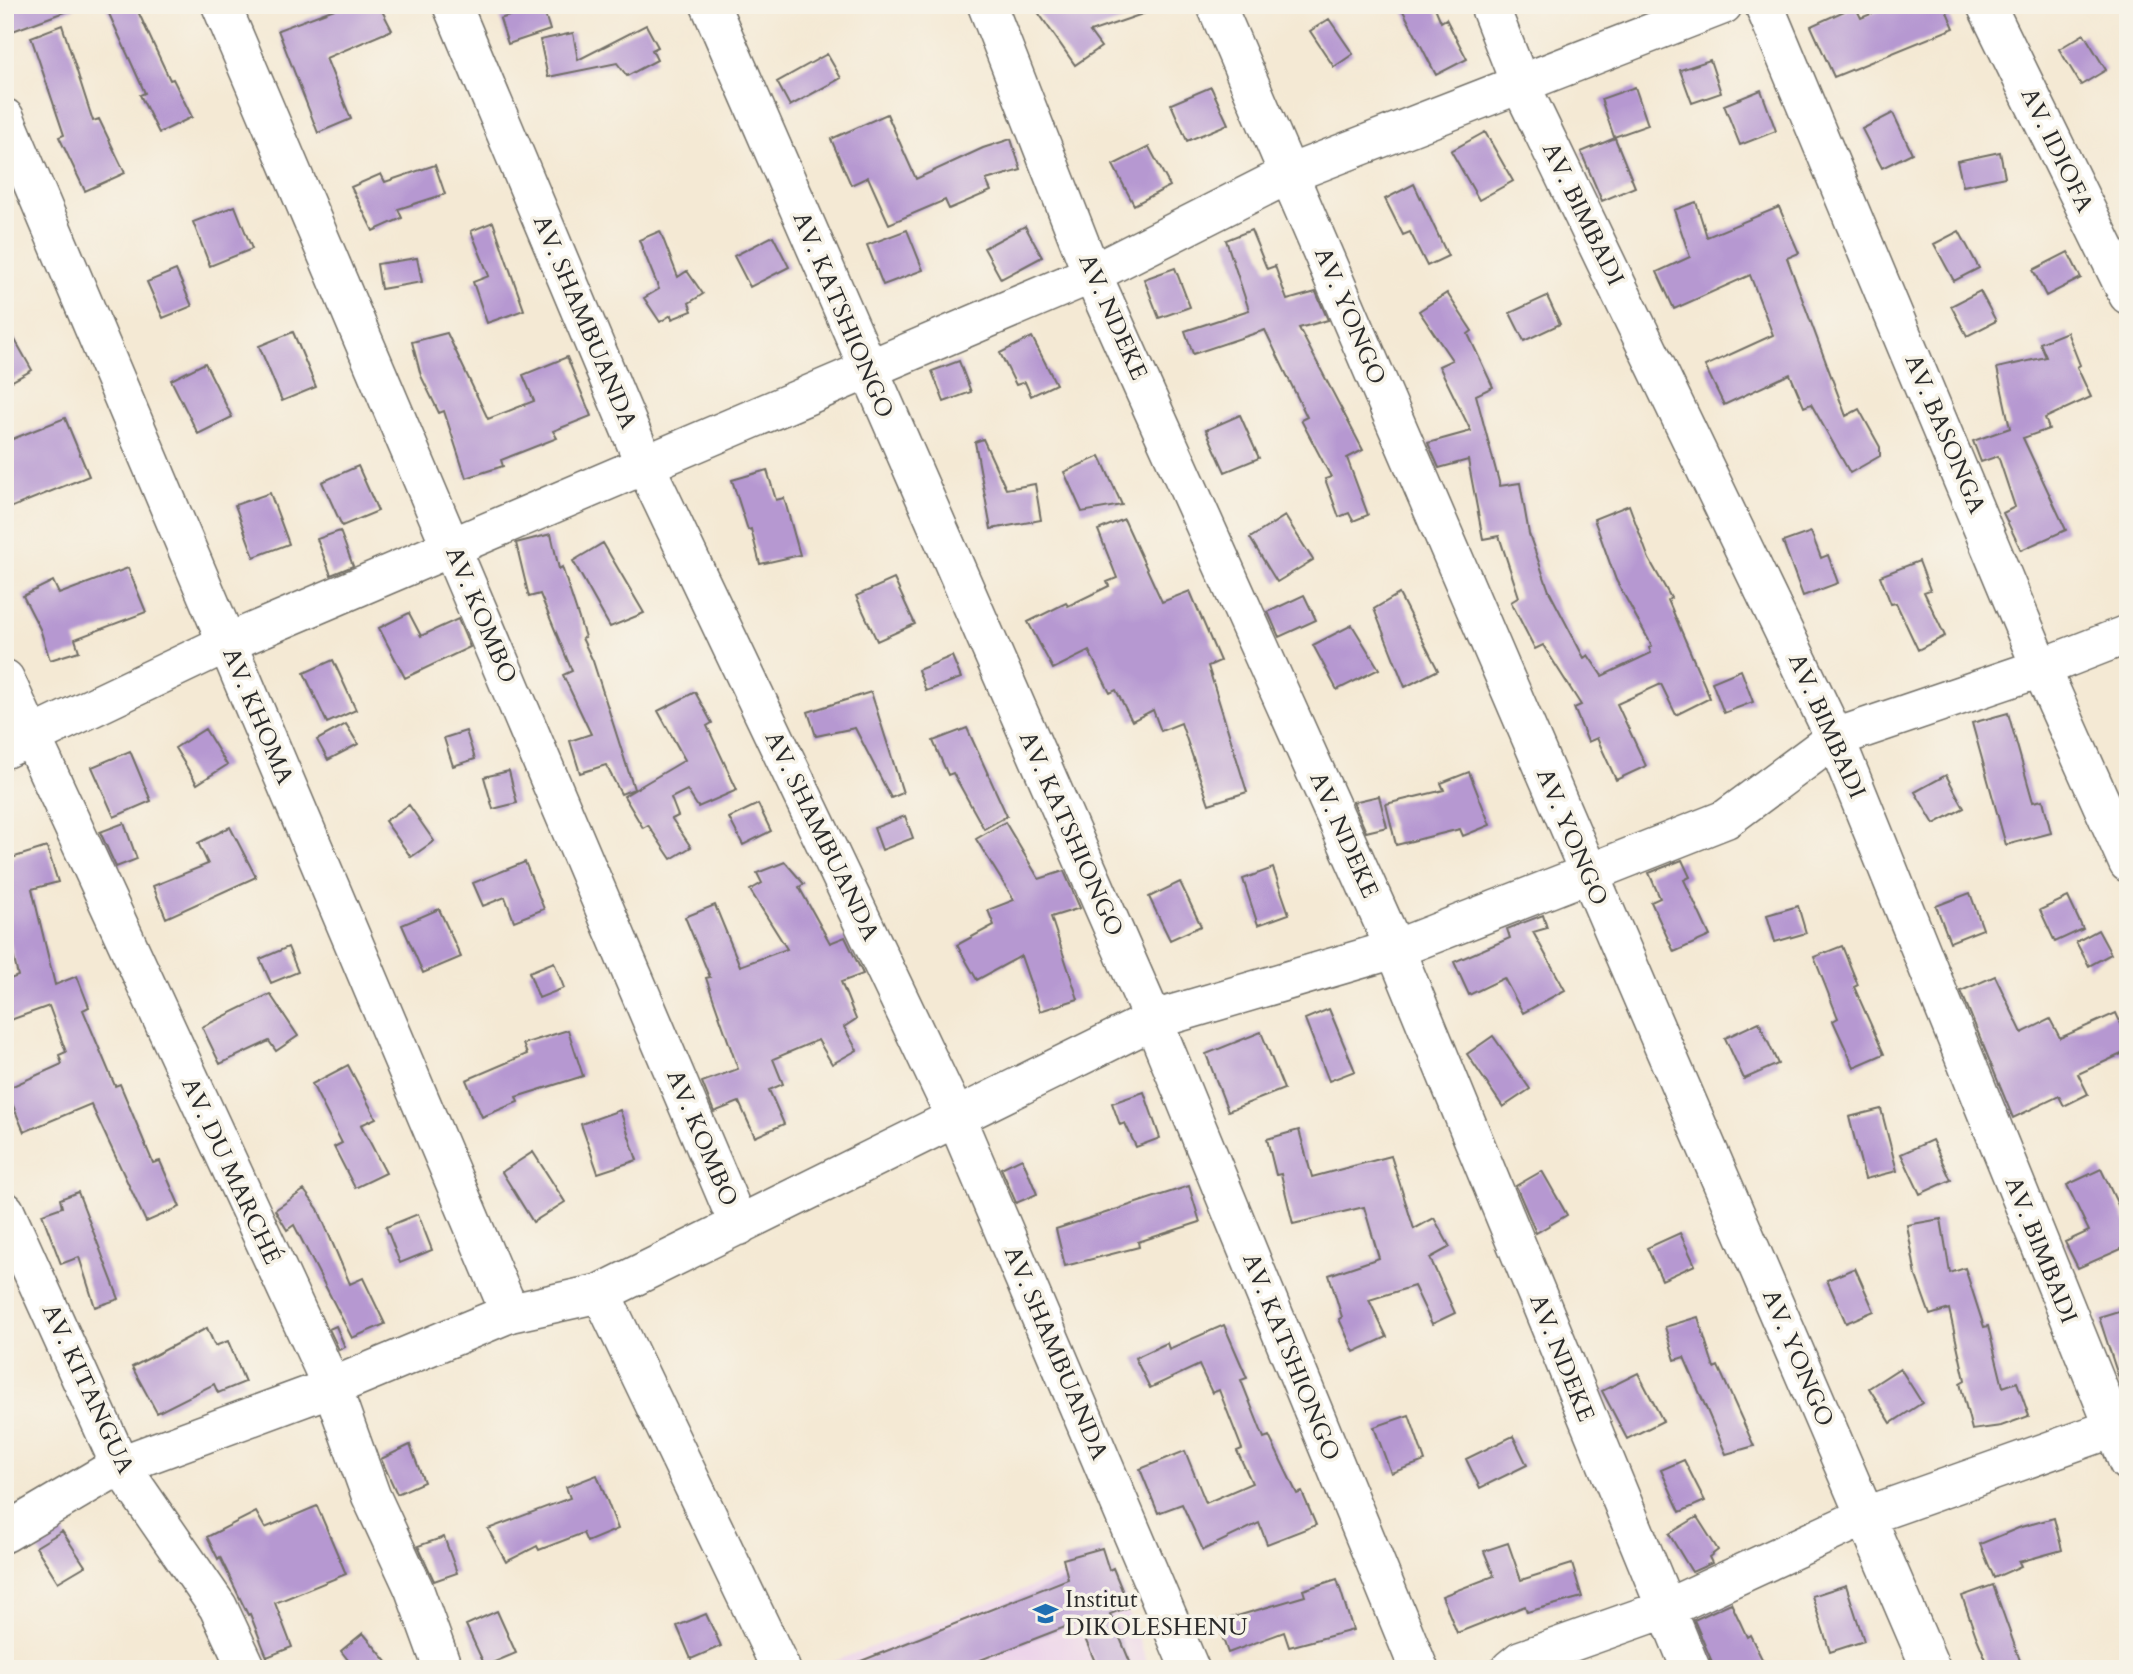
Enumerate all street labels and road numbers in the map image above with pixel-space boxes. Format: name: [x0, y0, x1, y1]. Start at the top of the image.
street label: AV. IDIOFA: [2013, 82, 2102, 219]
street label: AV. BIMBADI: [1534, 137, 1632, 291]
street label: AV. KATSHIONGO: [785, 207, 901, 423]
street label: AV. SHAMBUANDA: [525, 210, 645, 435]
street label: AV. YONGO: [1306, 242, 1394, 390]
street label: AV. NDEKE: [1071, 249, 1155, 385]
street label: AV. BASONGA: [1897, 349, 1994, 520]
street label: AV. KOMBO: [437, 542, 525, 688]
street label: AV. KHOMA: [214, 643, 302, 790]
street label: AV. BIMBADI: [1780, 648, 1874, 804]
street label: AV. SHAMBUANDA: [757, 726, 887, 947]
street label: AV. KATSHIONGO: [1011, 726, 1131, 942]
street label: AV. YONGO: [1528, 763, 1616, 911]
street label: AV. NDEKE: [1302, 767, 1386, 903]
street label: AV. KOMBO: [658, 1065, 746, 1211]
street label: AV. DU MARCHÉ: [173, 1072, 289, 1270]
street label: AV. BIMBADI: [1997, 1172, 2085, 1328]
street label: AV. SHAMBUANDA: [996, 1241, 1116, 1466]
street label: AV. KATSHIONGO: [1234, 1248, 1348, 1466]
street label: AV. YONGO: [1754, 1284, 1842, 1432]
street label: AV. NDEKE: [1521, 1289, 1603, 1427]
street label: AV. KITANGUA: [34, 1299, 142, 1480]

